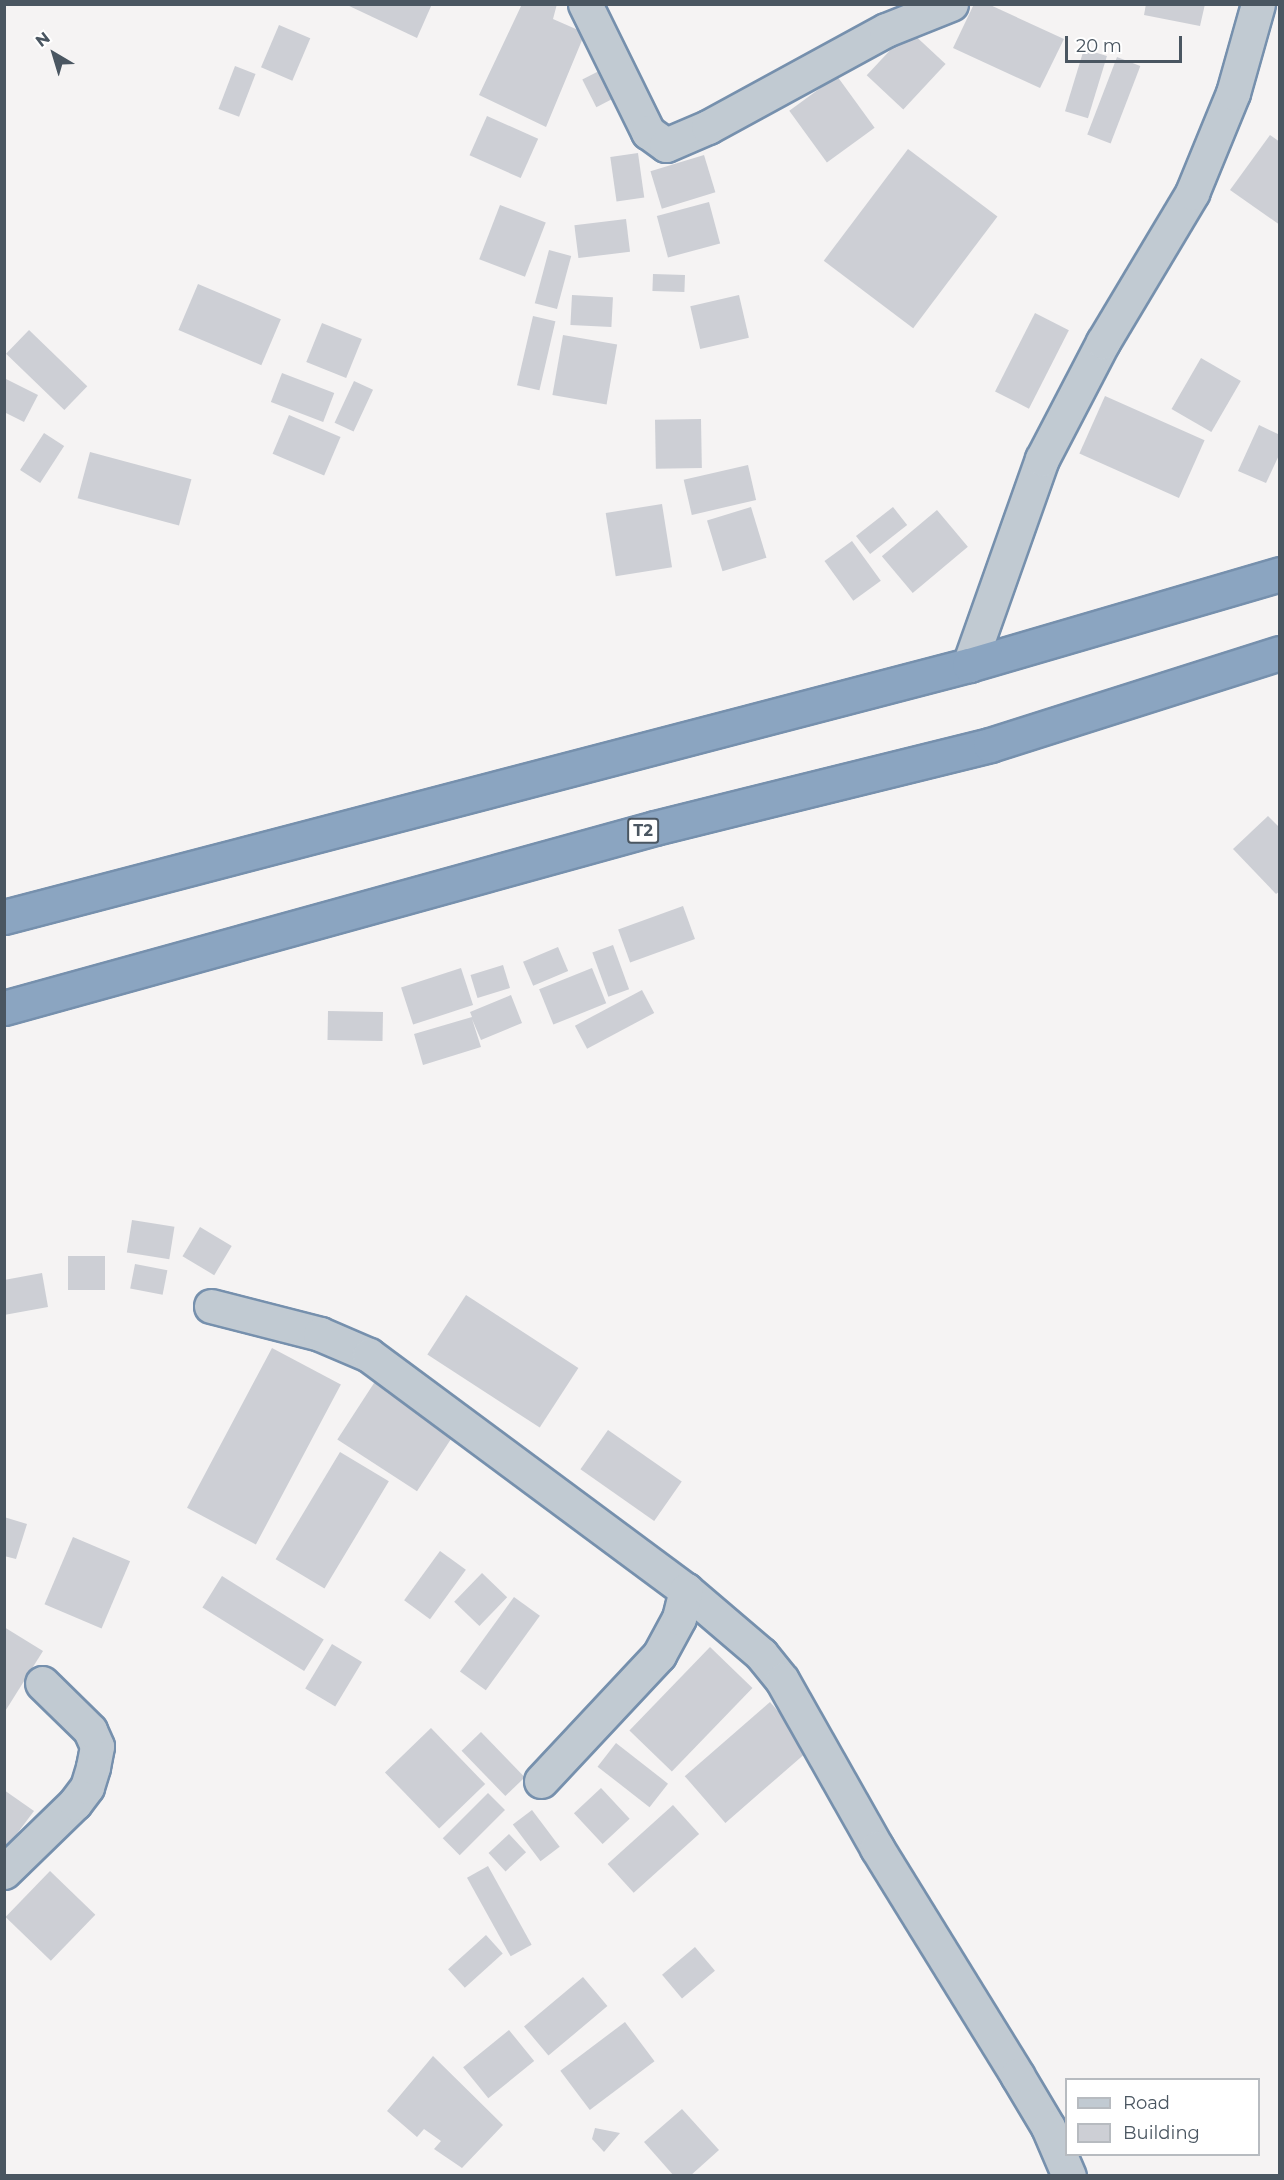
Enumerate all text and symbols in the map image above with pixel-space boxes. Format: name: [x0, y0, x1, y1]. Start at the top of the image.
north arrow: [24, 24, 84, 84]
scale bar: [1068, 24, 1185, 62]
text: N: [32, 28, 54, 51]
text: 20 m: [1076, 35, 1122, 57]
road number: T2: [626, 818, 660, 844]
legend: [1065, 2078, 1260, 2156]
text: Road: [1123, 2092, 1170, 2114]
text: Building: [1123, 2122, 1200, 2144]

